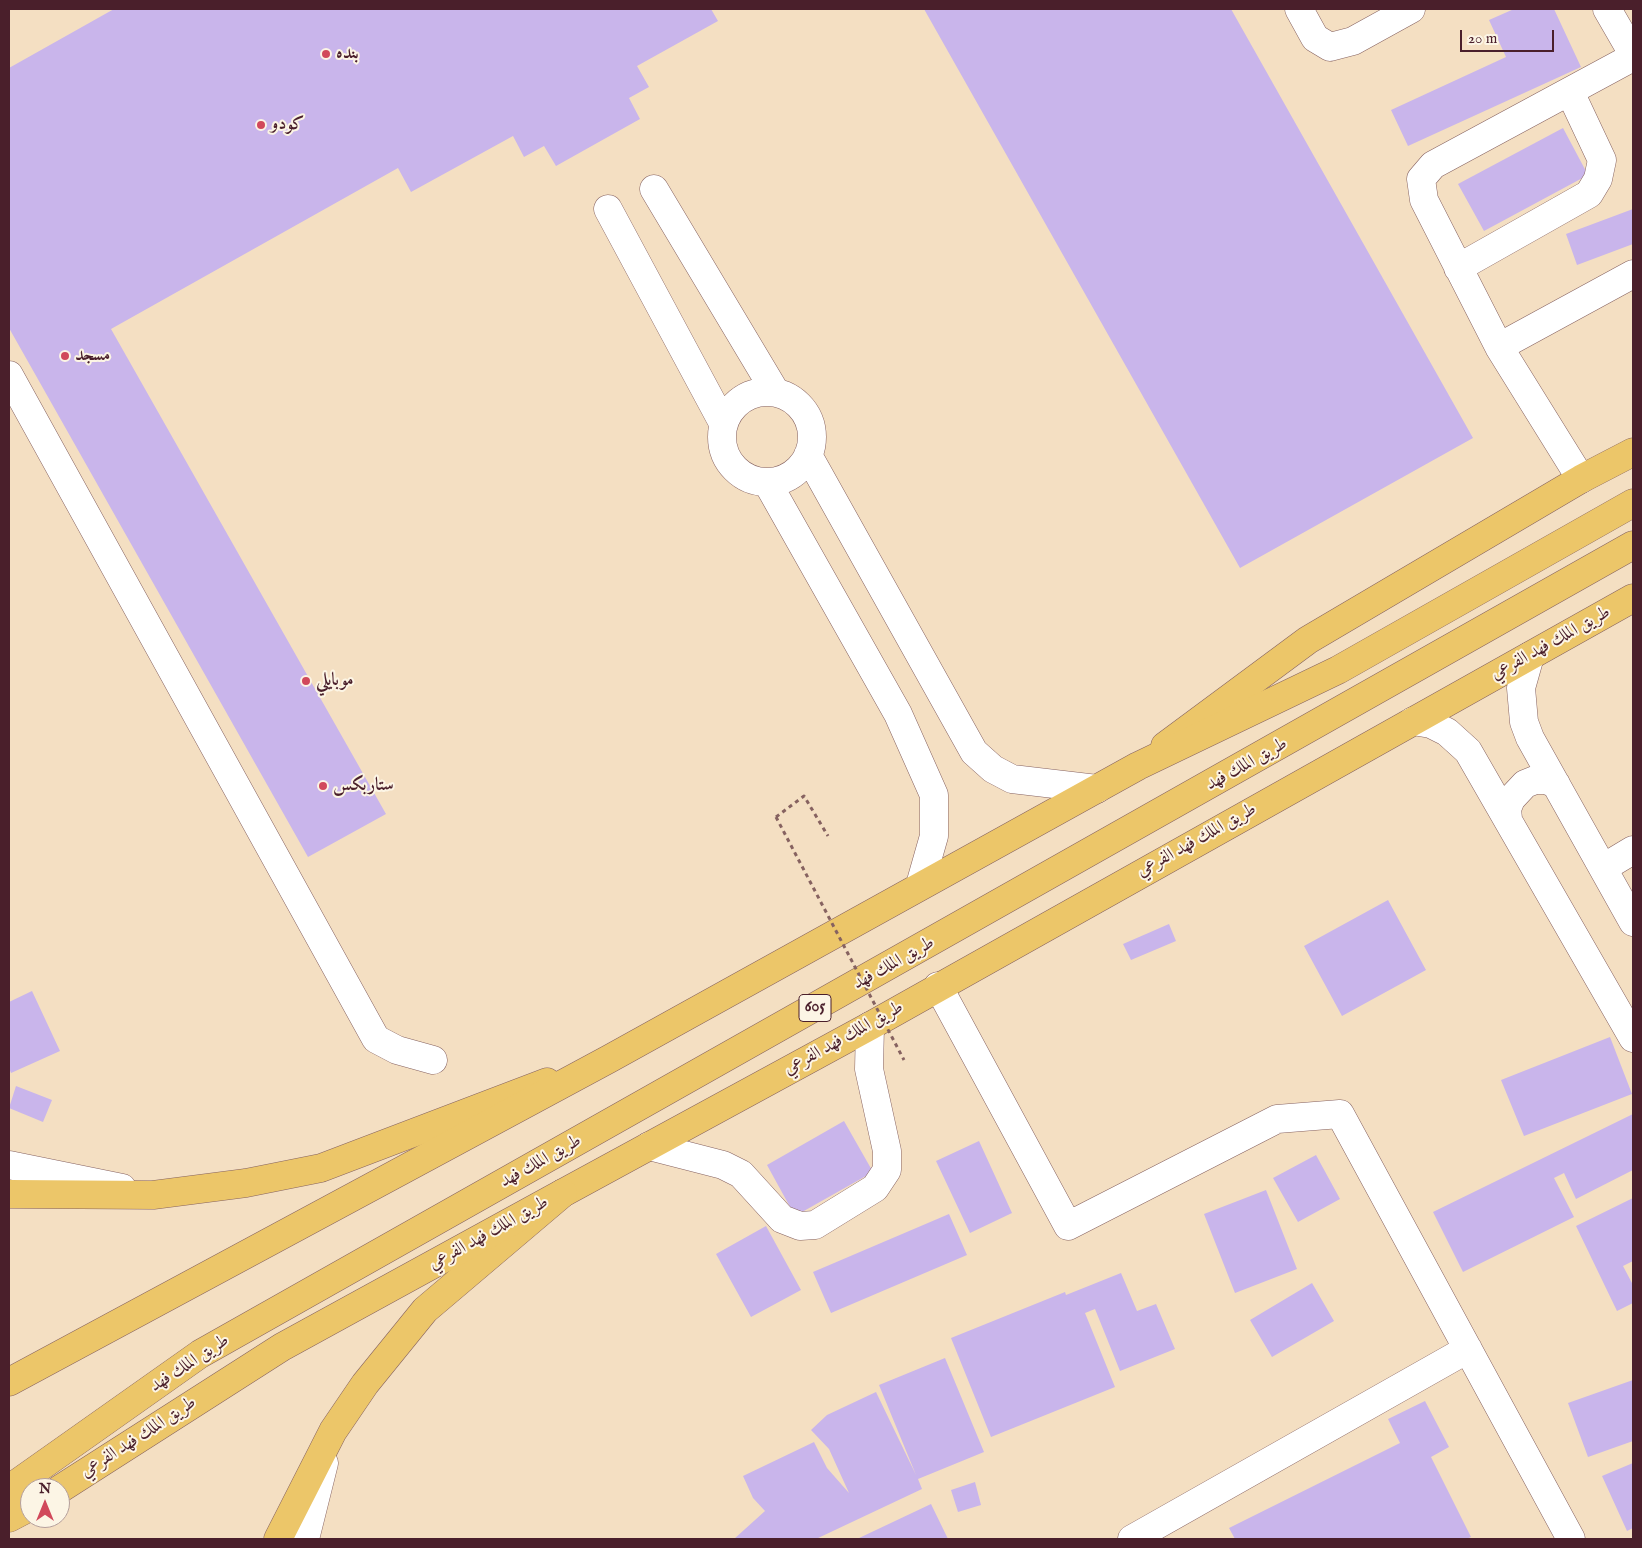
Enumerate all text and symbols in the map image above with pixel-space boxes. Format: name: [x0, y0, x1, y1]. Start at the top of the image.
scale bar: [1462, 20, 1556, 52]
text: 20 m: [1468, 29, 1497, 48]
place label: بنده: [336, 43, 359, 65]
marker: بنده: [320, 48, 332, 60]
place label: كودو: [271, 114, 304, 136]
marker: كودو: [255, 119, 267, 131]
place label: مسجد: [75, 345, 110, 367]
marker: مسجد: [59, 350, 71, 362]
street label: طريق الملك فهد الفرعي: [1487, 602, 1615, 686]
place label: موبايلي: [316, 670, 354, 692]
marker: موبايلي: [300, 675, 312, 687]
street label: طريق الملك فهد: [1202, 734, 1292, 796]
place label: ستاربكس: [333, 775, 394, 797]
marker: ستاربكس: [317, 780, 329, 792]
street label: طريق الملك فهد الفرعي: [1133, 799, 1261, 883]
street label: طريق الملك فهد: [849, 933, 939, 995]
road number: 605: [799, 994, 831, 1021]
street label: طريق الملك فهد الفرعي: [780, 997, 908, 1081]
street label: طريق الملك فهد: [496, 1131, 586, 1193]
street label: طريق الملك فهد الفرعي: [425, 1192, 553, 1276]
street label: طريق الملك فهد: [146, 1330, 234, 1398]
street label: طريق الملك فهد الفرعي: [77, 1393, 201, 1483]
north arrow: [20, 1478, 70, 1528]
text: N: [39, 1480, 51, 1498]

